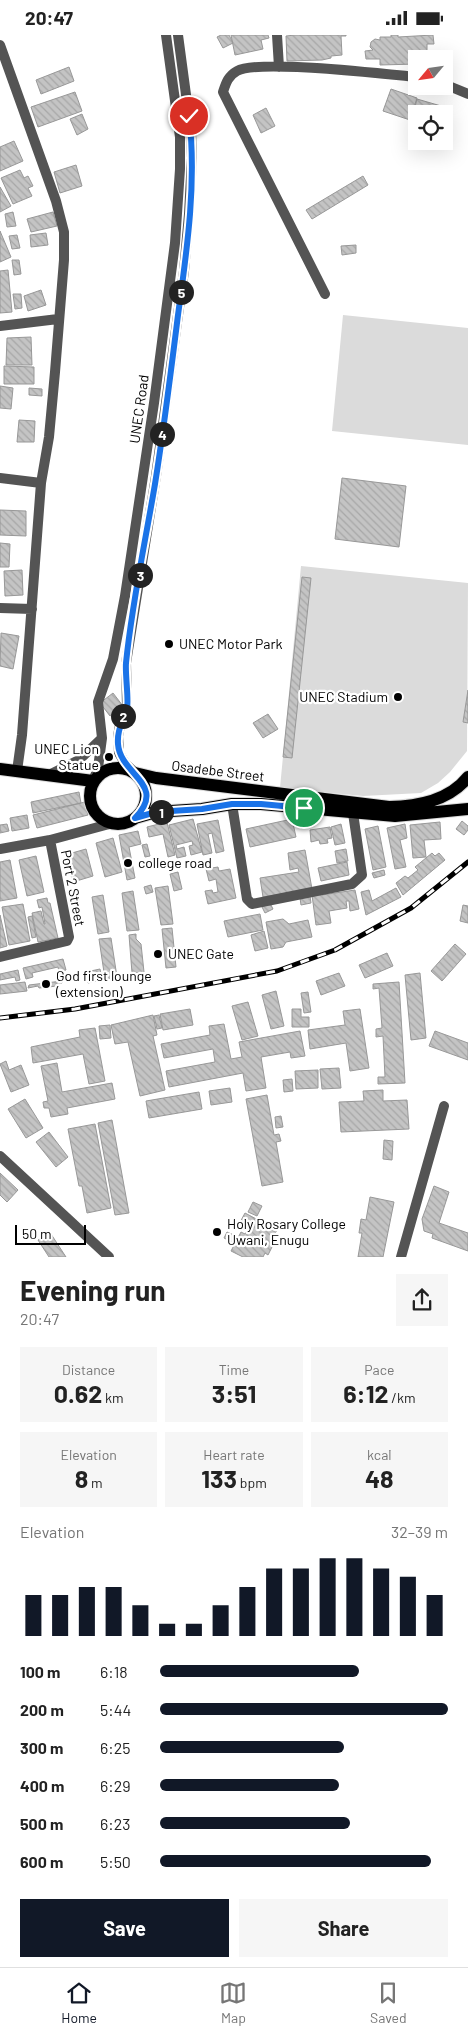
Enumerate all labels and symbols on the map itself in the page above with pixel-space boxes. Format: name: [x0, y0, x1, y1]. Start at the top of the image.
north arrow: [408, 50, 452, 95]
pin: [168, 95, 210, 137]
pin: 5: [168, 279, 194, 305]
street label: UNEC Road: [125, 374, 152, 444]
pin: 4: [150, 421, 174, 447]
pin: 3: [128, 563, 152, 587]
place label: UNEC Motor Park: [179, 635, 283, 652]
marker: UNEC Motor Park: [163, 638, 175, 650]
place label: UNEC Stadium: [299, 688, 388, 705]
marker: UNEC Stadium: [392, 691, 404, 703]
pin: 2: [110, 703, 136, 729]
place label: UNEC Lion Statue: [34, 740, 99, 773]
marker: UNEC Lion Statue: [103, 751, 115, 763]
street label: Osadebe Street: [171, 756, 266, 785]
pin: [283, 787, 325, 829]
pin: 1: [148, 799, 174, 825]
street label: Port 2 Street: [58, 848, 89, 928]
place label: college road: [138, 854, 212, 871]
marker: college road: [122, 857, 134, 869]
place label: UNEC Gate: [168, 945, 234, 962]
marker: UNEC Gate: [152, 948, 164, 960]
place label: God first lounge (extension): [55, 967, 152, 1000]
marker: God first lounge (extension): [40, 978, 52, 990]
place label: Holy Rosary College Uwani, Enugu: [227, 1215, 346, 1248]
scale bar: [15, 1222, 86, 1245]
marker: Holy Rosary College Uwani, Enugu: [211, 1226, 223, 1238]

